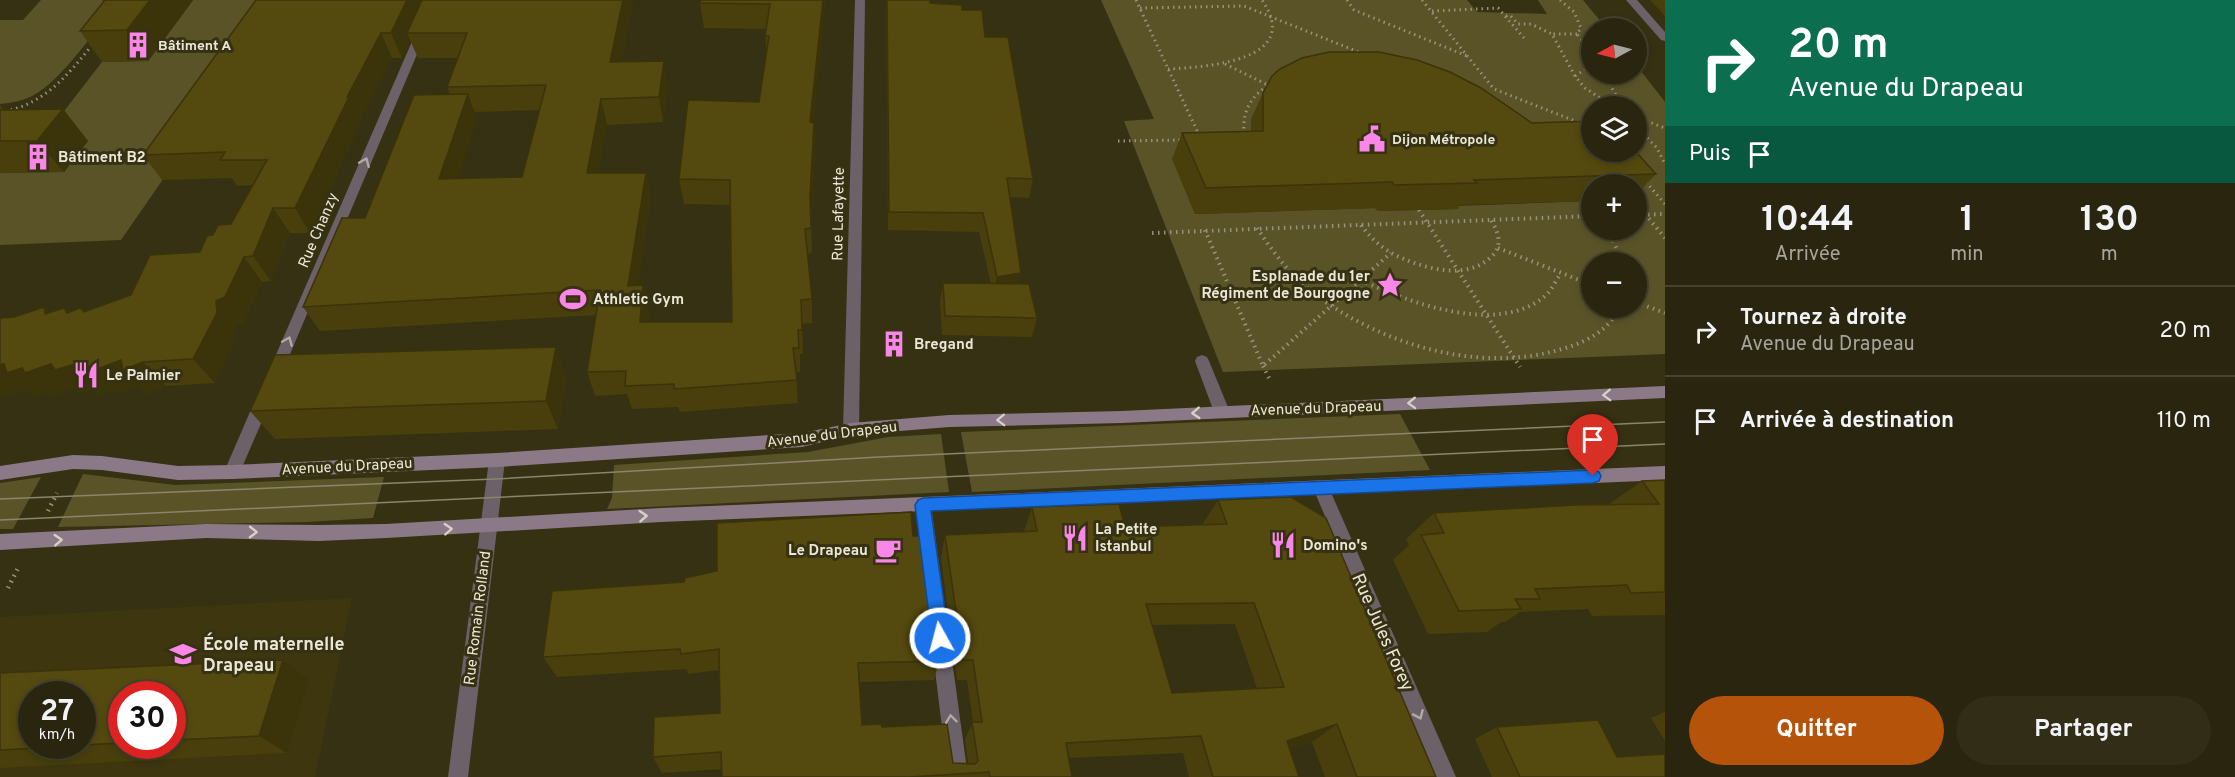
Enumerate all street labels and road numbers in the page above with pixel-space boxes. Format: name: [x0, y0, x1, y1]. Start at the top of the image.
street label: Rue Lafayette: [829, 167, 850, 261]
street label: Rue Chanzy: [295, 190, 344, 271]
street label: Avenue du Drapeau: [1250, 398, 1382, 421]
street label: Avenue du Drapeau: [766, 418, 898, 453]
street label: Avenue du Drapeau: [281, 455, 413, 480]
street label: Rue Romain Rolland: [461, 550, 496, 686]
street label: Rue Jules Forey: [1345, 570, 1418, 695]

